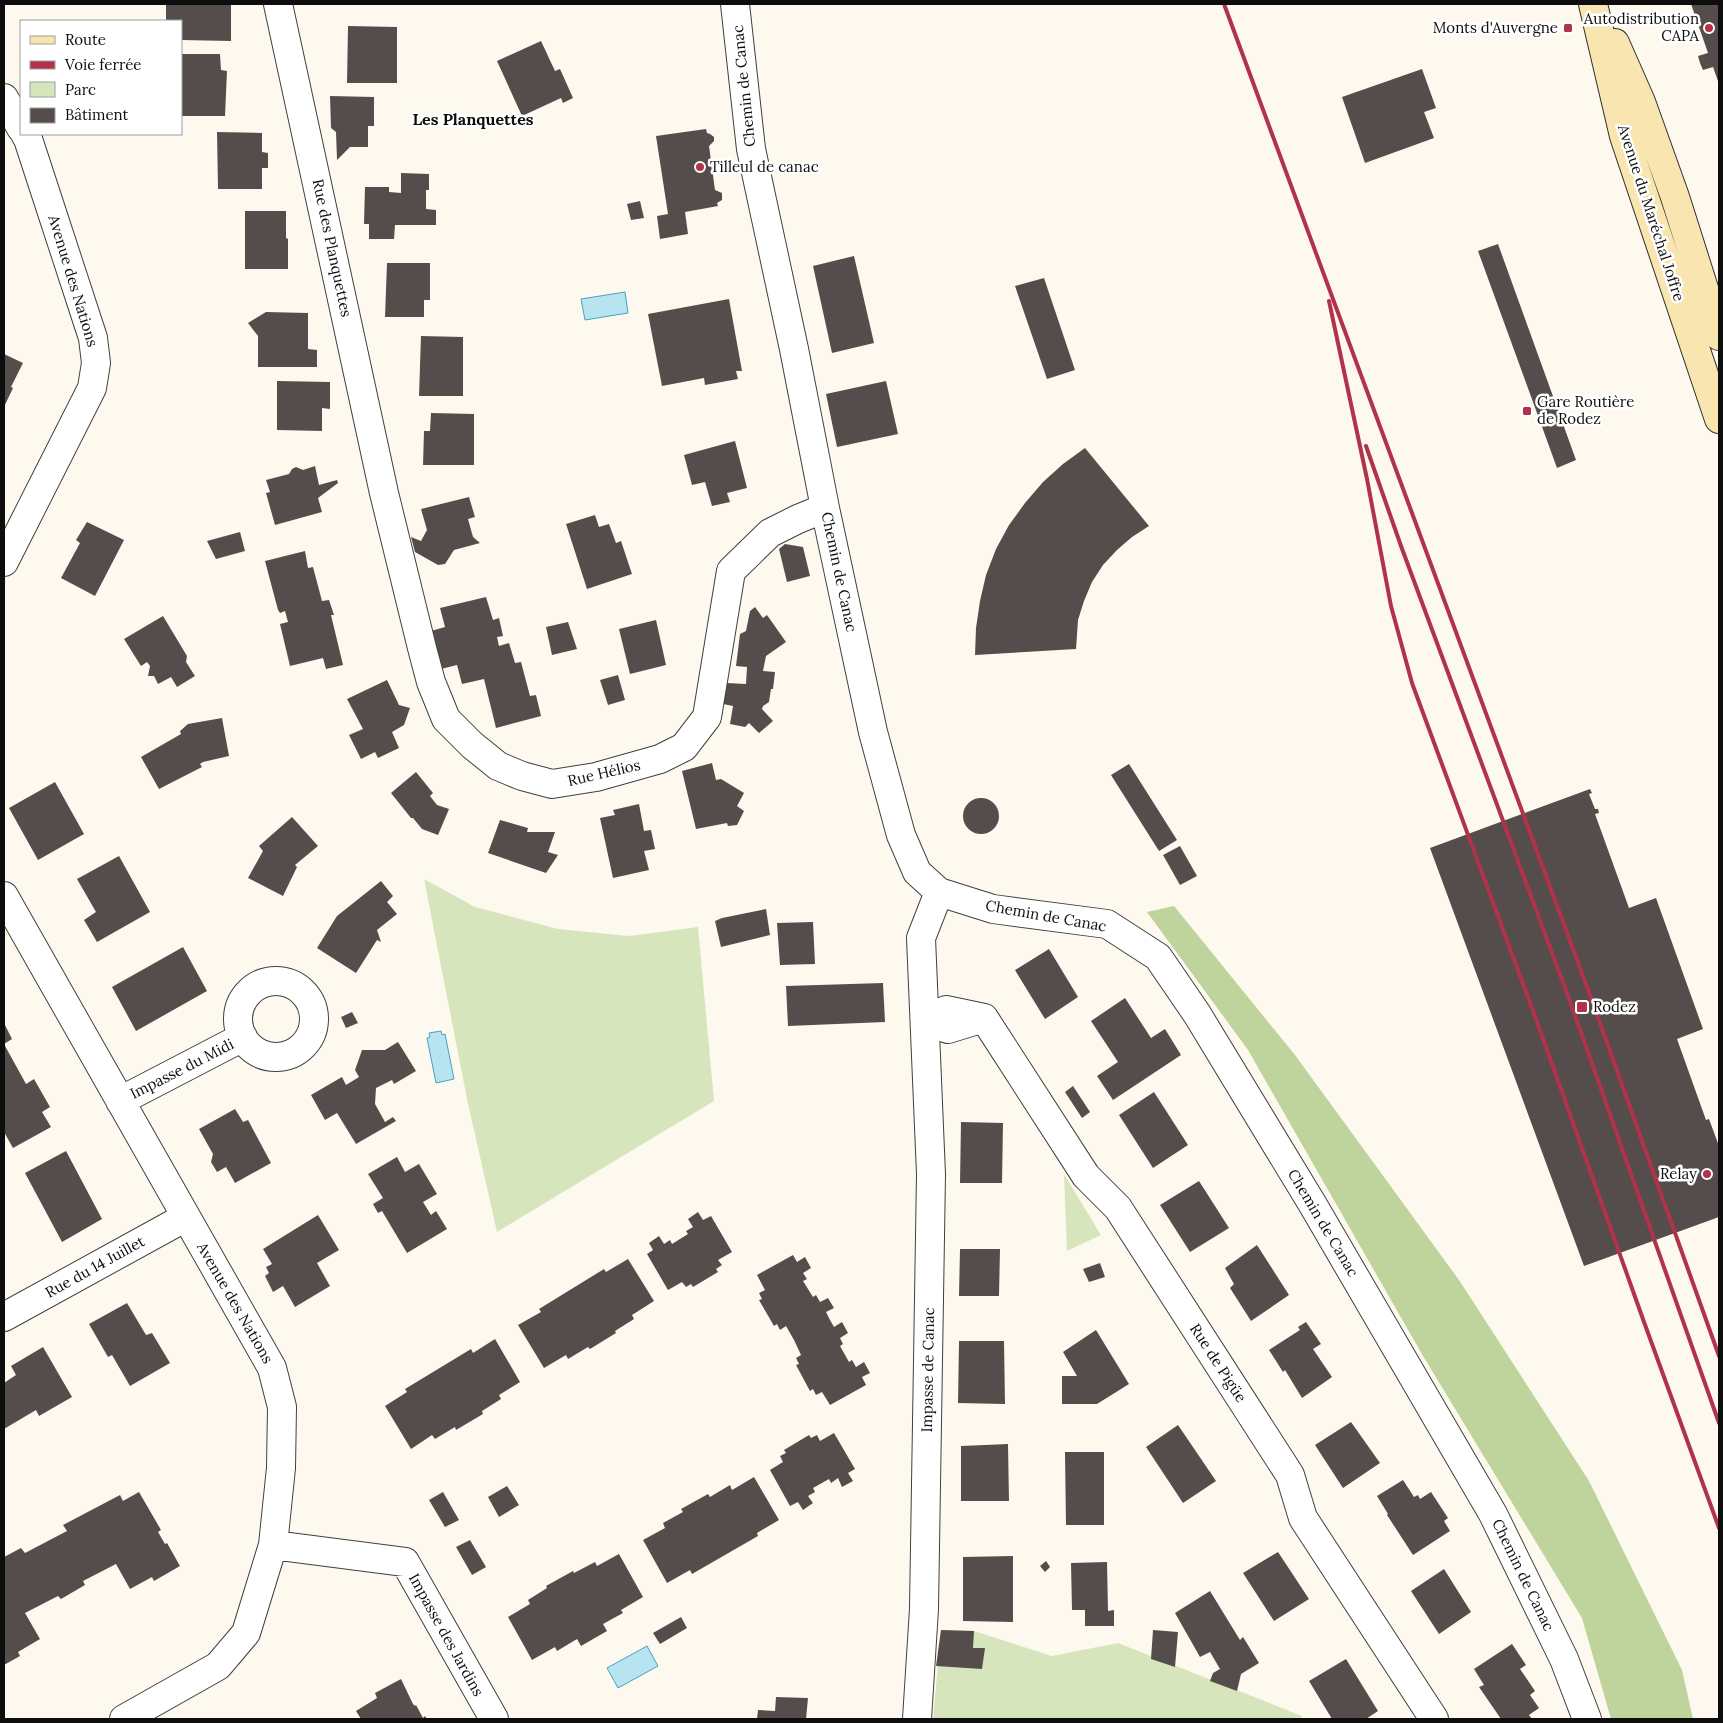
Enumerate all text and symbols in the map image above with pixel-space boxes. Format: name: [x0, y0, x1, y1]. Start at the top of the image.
place label: Autodistribution CAPA: [1583, 9, 1700, 45]
place label: Monts d'Auvergne: [1433, 18, 1558, 37]
legend: [20, 20, 182, 135]
marker: Monts d'Auvergne: [1562, 22, 1574, 34]
marker: Autodistribution CAPA: [1703, 22, 1715, 34]
street label: Chemin de Canac: [728, 24, 759, 148]
text: Route: [65, 30, 106, 49]
text: Voie ferrée: [64, 55, 141, 74]
text: Parc: [65, 80, 96, 99]
text: Bâtiment: [65, 105, 128, 124]
district label: Les Planquettes: [412, 109, 534, 129]
street label: Avenue du Maréchal Joffre: [1614, 121, 1689, 303]
place label: Tilleul de canac: [710, 157, 819, 176]
marker: Tilleul de canac: [694, 161, 706, 173]
street label: Rue des Planquettes: [309, 177, 356, 319]
street label: Avenue des Nations: [44, 212, 103, 349]
place label: Gare Routière de Rodez: [1537, 392, 1634, 428]
marker: Gare Routière de Rodez: [1521, 405, 1533, 417]
street label: Chemin de Canac: [817, 510, 862, 634]
street label: Rue Hélios: [566, 755, 642, 790]
street label: Chemin de Canac: [984, 896, 1108, 935]
place label: Rodez: [1593, 997, 1636, 1016]
marker: Rodez: [1575, 1000, 1589, 1014]
street label: Impasse du Midi: [127, 1034, 237, 1103]
place label: Relay: [1660, 1164, 1697, 1183]
street label: Chemin de Canac: [1284, 1165, 1363, 1280]
marker: Relay: [1701, 1168, 1713, 1180]
street label: Rue du 14 Juillet: [42, 1231, 148, 1302]
street label: Avenue des Nations: [193, 1238, 278, 1367]
street label: Impasse de Canac: [917, 1307, 938, 1433]
street label: Rue de Pigüe: [1186, 1320, 1251, 1406]
street label: Chemin de Canac: [1488, 1516, 1559, 1634]
street label: Impasse des Jardins: [405, 1570, 488, 1700]

